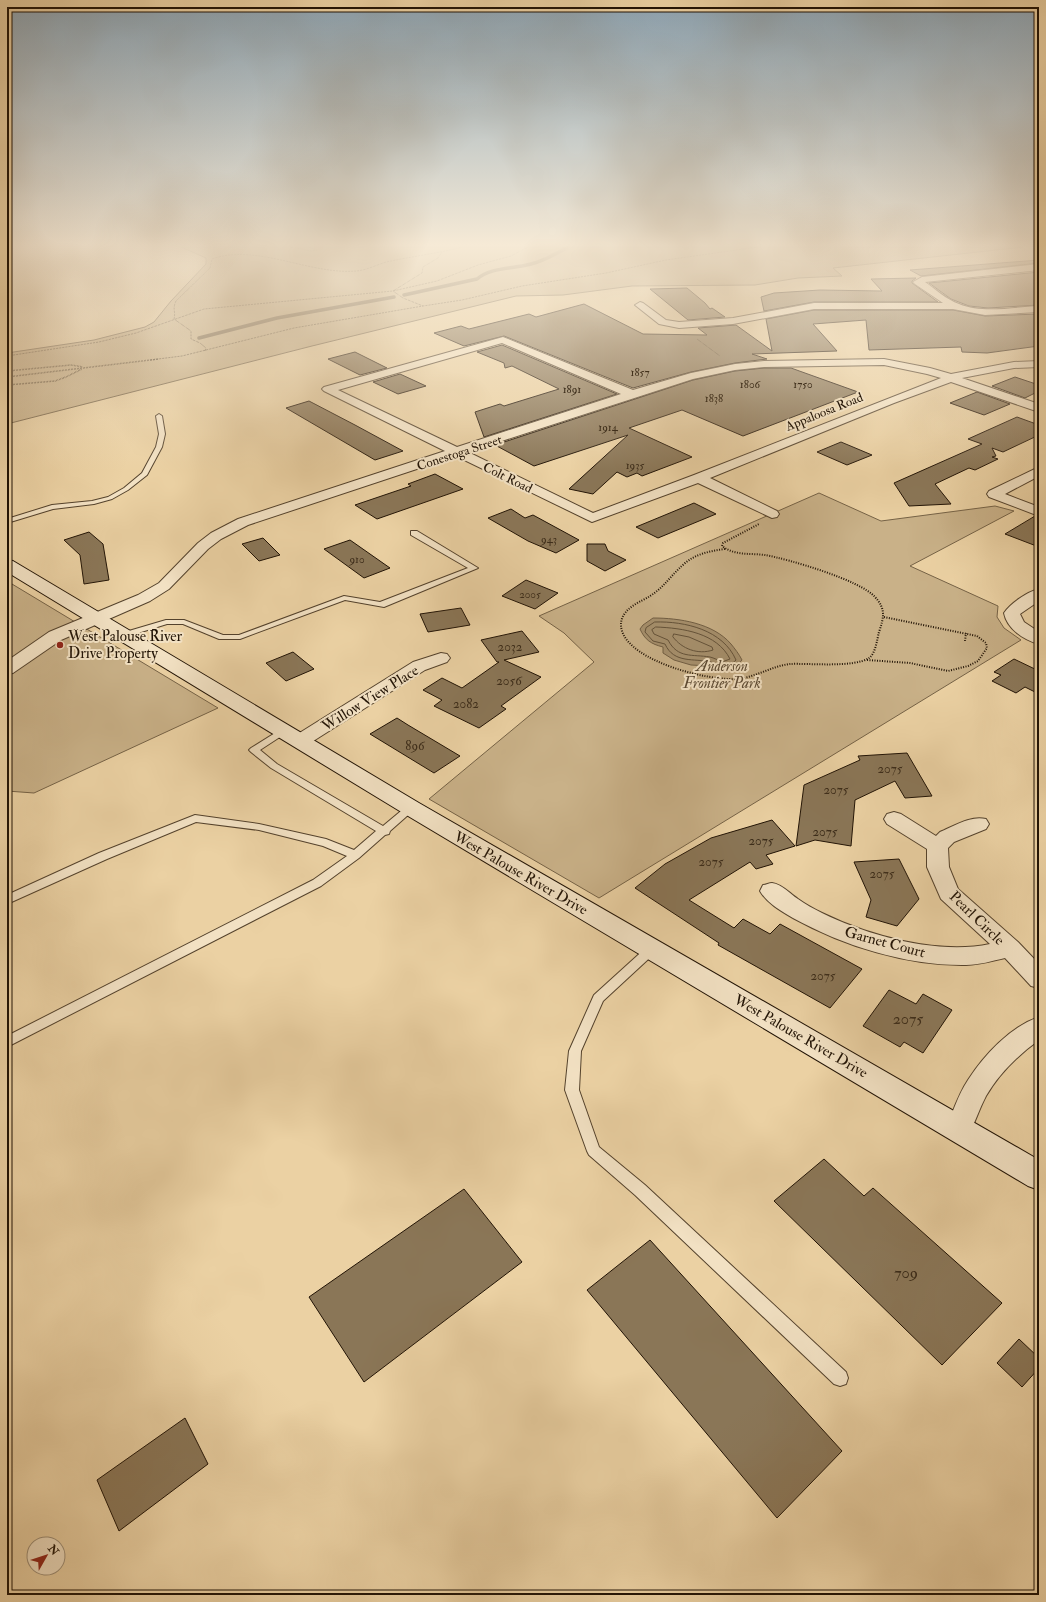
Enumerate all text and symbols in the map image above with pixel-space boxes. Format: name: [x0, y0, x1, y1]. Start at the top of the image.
house number: 1857: [631, 366, 649, 379]
house number: 1806: [740, 378, 762, 391]
house number: 1750: [793, 378, 813, 391]
house number: 1891: [563, 383, 581, 396]
street label: Appaloosa Road: [782, 389, 866, 436]
house number: 1838: [705, 392, 723, 405]
house number: 1914: [598, 421, 619, 434]
street label: Conestoga Street: [415, 432, 504, 474]
street label: Colt Road: [480, 459, 535, 497]
house number: 1935: [626, 459, 644, 472]
house number: 943: [540, 533, 557, 546]
house number: 910: [348, 553, 365, 566]
house number: 2005: [519, 588, 541, 601]
place label: West Palouse River Drive Property: [67, 627, 183, 664]
house number: 2032: [498, 639, 523, 655]
marker: West Palouse River Drive Property: [55, 640, 65, 650]
park label: Anderson Frontier Park: [682, 657, 761, 693]
street label: Willow View Place: [317, 661, 422, 736]
house number: 2056: [496, 673, 523, 689]
house number: 2082: [453, 696, 479, 712]
house number: 896: [405, 738, 426, 754]
house number: 2075: [878, 761, 903, 777]
house number: 2075: [824, 782, 849, 798]
house number: 2075: [813, 824, 838, 840]
street label: West Palouse River Drive: [449, 827, 591, 920]
house number: 2075: [749, 833, 774, 849]
house number: 2075: [699, 854, 724, 870]
house number: 2075: [870, 866, 895, 882]
street label: Pearl Circle: [945, 887, 1008, 949]
street label: Garnet Court: [842, 923, 927, 962]
house number: 2075: [811, 968, 836, 984]
street label: West Palouse River Drive: [729, 990, 871, 1083]
house number: 2075: [893, 1009, 923, 1029]
house number: 709: [894, 1263, 918, 1283]
north arrow: [26, 1536, 66, 1576]
text: N: [45, 1541, 62, 1559]

